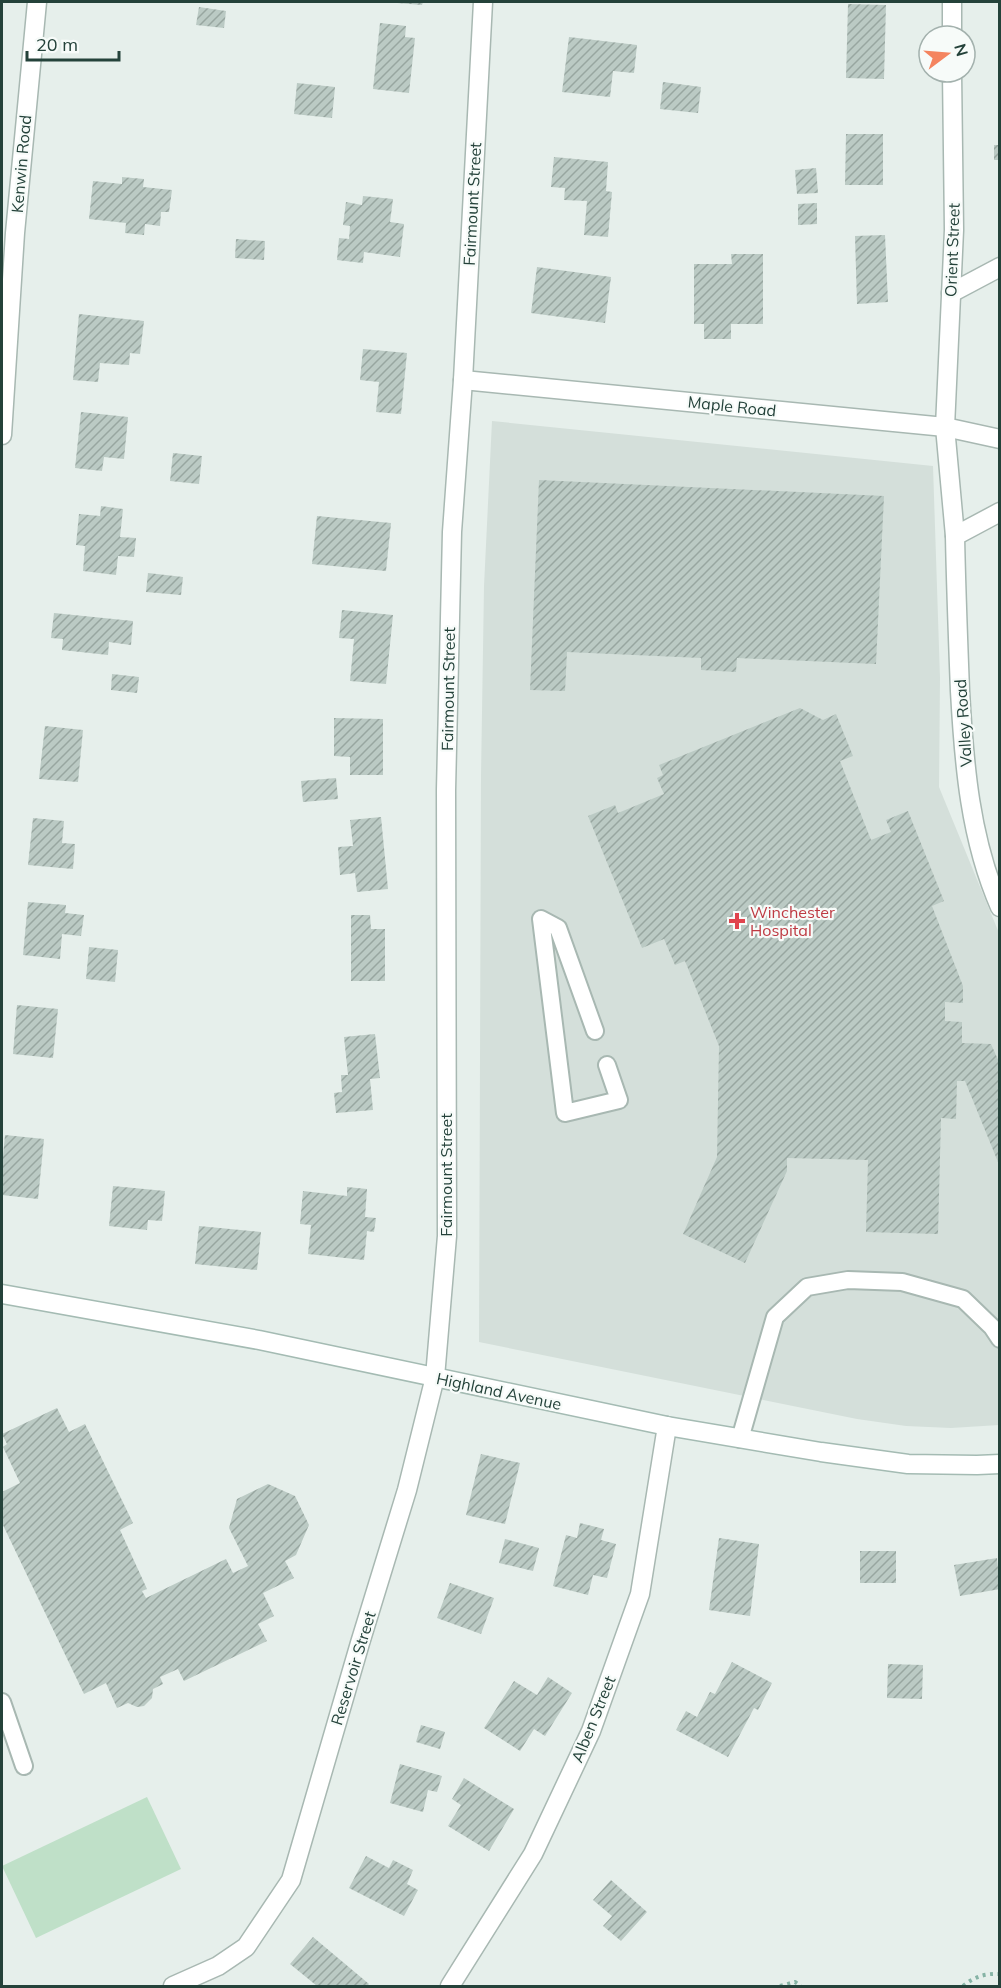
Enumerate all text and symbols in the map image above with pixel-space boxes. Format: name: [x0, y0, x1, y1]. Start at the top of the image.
scale bar: [27, 24, 118, 62]
north arrow: [917, 24, 977, 84]
text: 20 m: [36, 33, 78, 56]
text: N: [950, 41, 973, 58]
street label: Kenwin Road: [7, 114, 35, 214]
street label: Fairmount Street: [459, 141, 485, 266]
street label: Orient Street: [940, 202, 964, 297]
street label: Maple Road: [687, 391, 777, 421]
street label: Fairmount Street: [437, 627, 459, 751]
street label: Valley Road: [950, 678, 976, 768]
place label: Winchester Hospital: [750, 902, 835, 940]
marker: Winchester Hospital: [728, 912, 746, 930]
street label: Fairmount Street: [436, 1113, 456, 1237]
street label: Highland Avenue: [435, 1368, 563, 1414]
street label: Reservoir Street: [326, 1608, 380, 1727]
street label: Alben Street: [567, 1672, 620, 1765]

